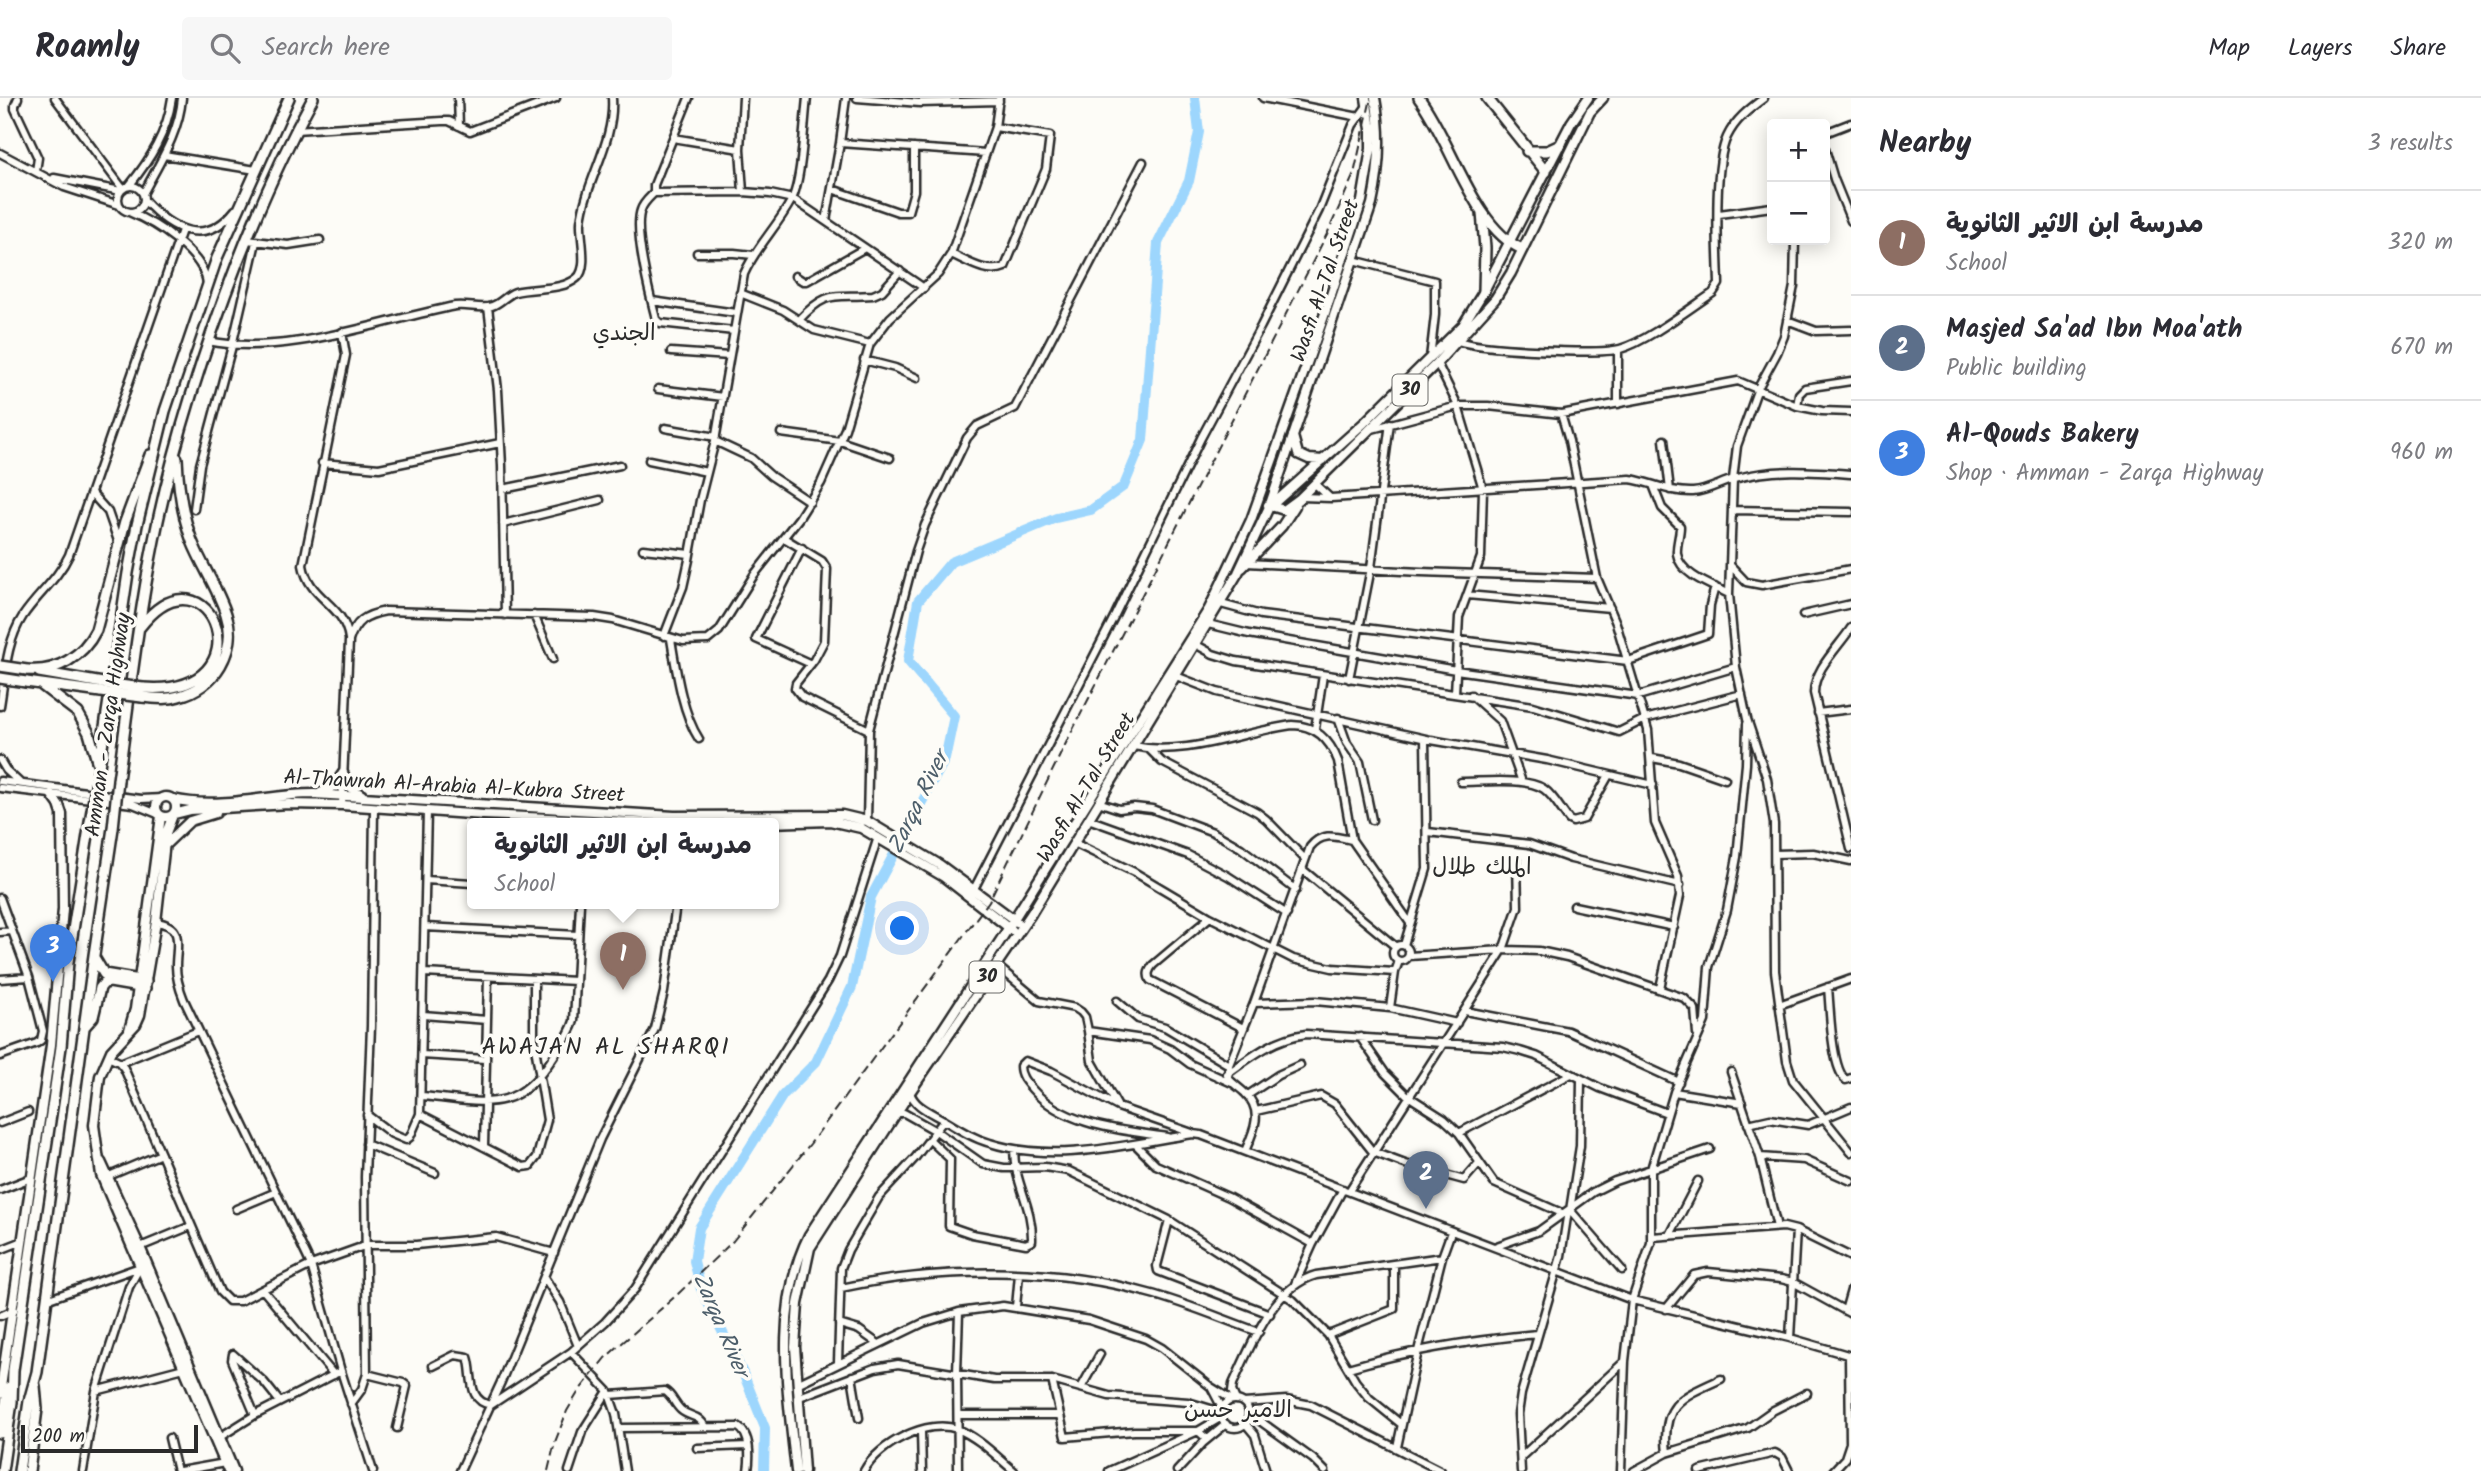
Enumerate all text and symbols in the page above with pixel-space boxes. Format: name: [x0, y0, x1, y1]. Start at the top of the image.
search box: [182, 17, 672, 80]
text: Roamly: [35, 22, 140, 75]
text: Search here: [262, 27, 390, 69]
icon: search: [206, 29, 244, 67]
text: Map: [2208, 29, 2250, 68]
text: Layers: [2288, 29, 2352, 68]
text: Share: [2390, 29, 2446, 68]
map controls: [1767, 119, 1830, 245]
button: +: [1767, 119, 1830, 182]
text: Nearby: [1879, 120, 1971, 168]
text: 3 results: [2367, 126, 2453, 162]
button: −: [1767, 182, 1830, 245]
street label: Wasfi Al-Tal Street: [1283, 194, 1370, 367]
text: مدرسة ابن الاثير الثانوية: [1946, 204, 2204, 246]
text: 1: [1899, 225, 1905, 261]
text: 320 m: [2387, 225, 2453, 261]
text: School: [1946, 246, 2007, 282]
text: Masjed Sa'ad Ibn Moa'ath: [1946, 309, 2242, 351]
district label: الجندي: [592, 316, 656, 352]
text: 2: [1895, 330, 1909, 366]
text: 670 m: [2391, 330, 2453, 366]
text: Public building: [1946, 351, 2087, 387]
road number: 30: [1392, 374, 1428, 406]
text: Al-Qouds Bakery: [1946, 414, 2139, 456]
text: 3: [1896, 435, 1908, 471]
text: 960 m: [2390, 435, 2453, 471]
text: Shop · Amman - Zarqa Highway: [1946, 456, 2263, 492]
street label: Amman - Zarqa Highway: [77, 611, 141, 839]
street label: Wasfi Al-Tal Street: [1029, 706, 1145, 869]
water label: Zarqa River: [879, 742, 961, 860]
street label: Al-Thawrah Al-Arabia Al-Kubra Street: [283, 762, 626, 812]
popup: [467, 818, 779, 909]
text: مدرسة ابن الاثير الثانوية: [494, 825, 752, 867]
district label: الملك طلال: [1432, 850, 1532, 886]
text: School: [494, 867, 556, 903]
your location: [885, 911, 919, 945]
pin: 3: [30, 924, 76, 982]
pin: 1: [600, 932, 646, 990]
road number: 30: [970, 962, 1004, 992]
district label: AWAJAN AL SHARQI: [481, 1028, 731, 1067]
pin: 2: [1403, 1151, 1449, 1209]
water label: Zarqa River: [682, 1267, 760, 1387]
district label: الامير حسن: [1184, 1393, 1292, 1429]
scale bar: [21, 1422, 198, 1454]
text: 200 m: [32, 1422, 85, 1452]

